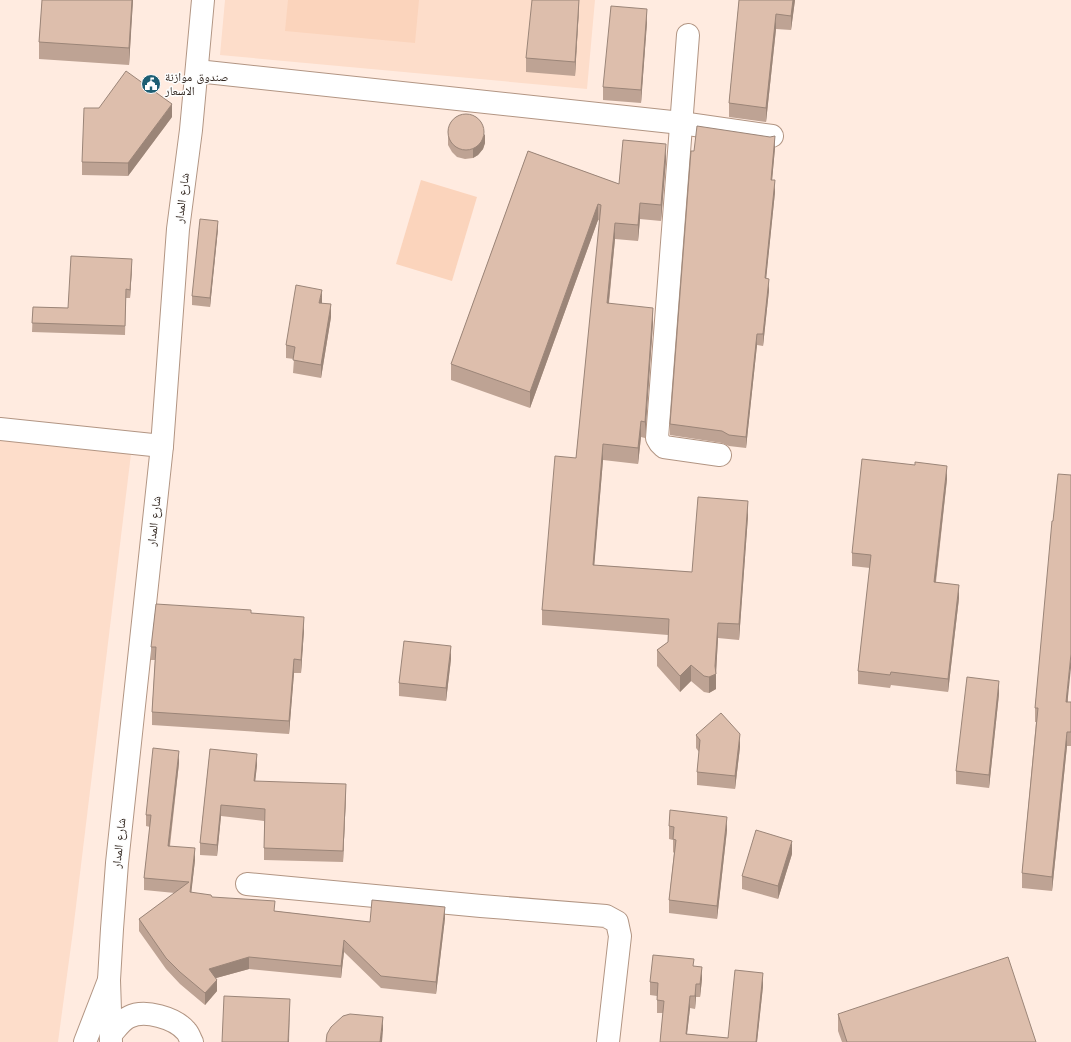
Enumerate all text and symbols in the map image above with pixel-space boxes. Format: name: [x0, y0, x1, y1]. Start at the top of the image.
place label: صندوق موازنة الاسعار: [164, 70, 228, 98]
public building icon: صندوق موازنة الاسعار: [140, 73, 162, 95]
street label: شارع المدار: [172, 172, 193, 225]
street label: شارع المدار: [144, 495, 165, 548]
street label: شارع المدار: [109, 817, 130, 870]

